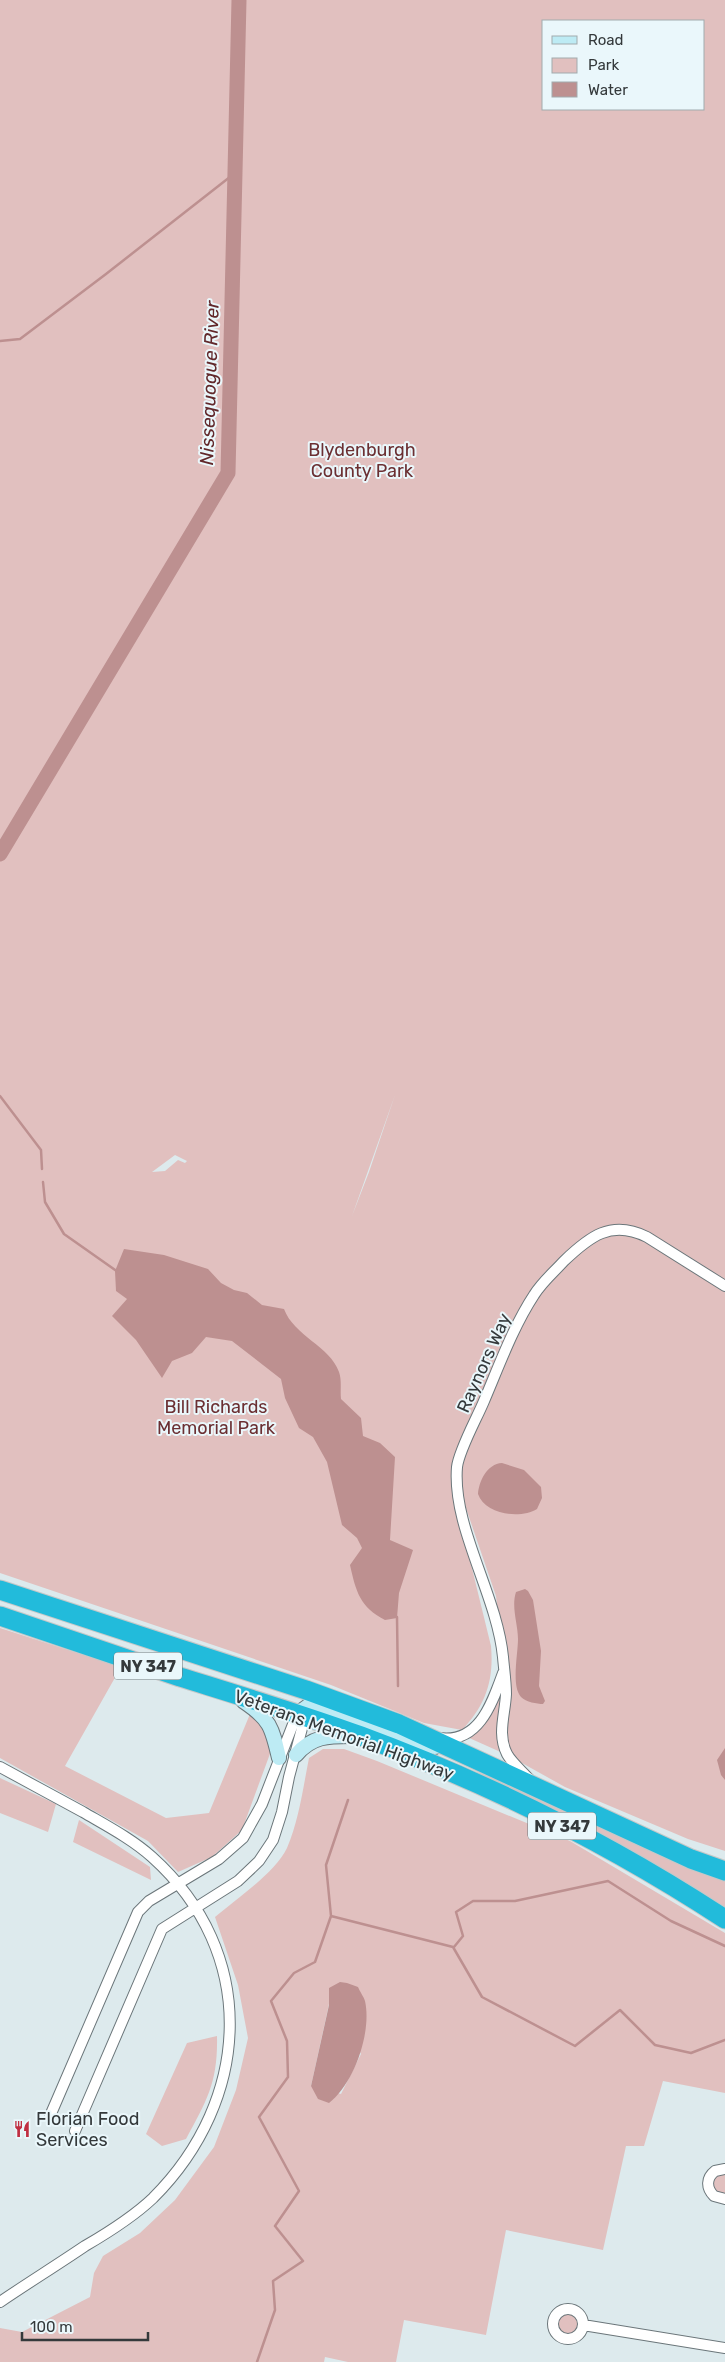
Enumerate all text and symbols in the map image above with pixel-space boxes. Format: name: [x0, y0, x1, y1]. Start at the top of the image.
legend: [542, 20, 705, 110]
text: Road: [588, 31, 624, 49]
text: Park: [588, 56, 619, 74]
text: Water: [588, 81, 628, 99]
water label: Nissequogue River: [195, 300, 224, 466]
park label: Blydenburgh County Park: [308, 439, 416, 482]
street label: Raynors Way: [452, 1310, 516, 1416]
park label: Bill Richards Memorial Park: [157, 1396, 276, 1439]
road number: NY 347: [114, 1652, 182, 1680]
street label: Veterans Memorial Highway: [231, 1685, 457, 1785]
road number: NY 347: [528, 1812, 596, 1840]
place label: Florian Food Services: [36, 2108, 139, 2151]
restaurant icon: Florian Food Services: [12, 2119, 32, 2139]
scale bar: [22, 2310, 149, 2342]
text: 100 m: [30, 2318, 72, 2336]

